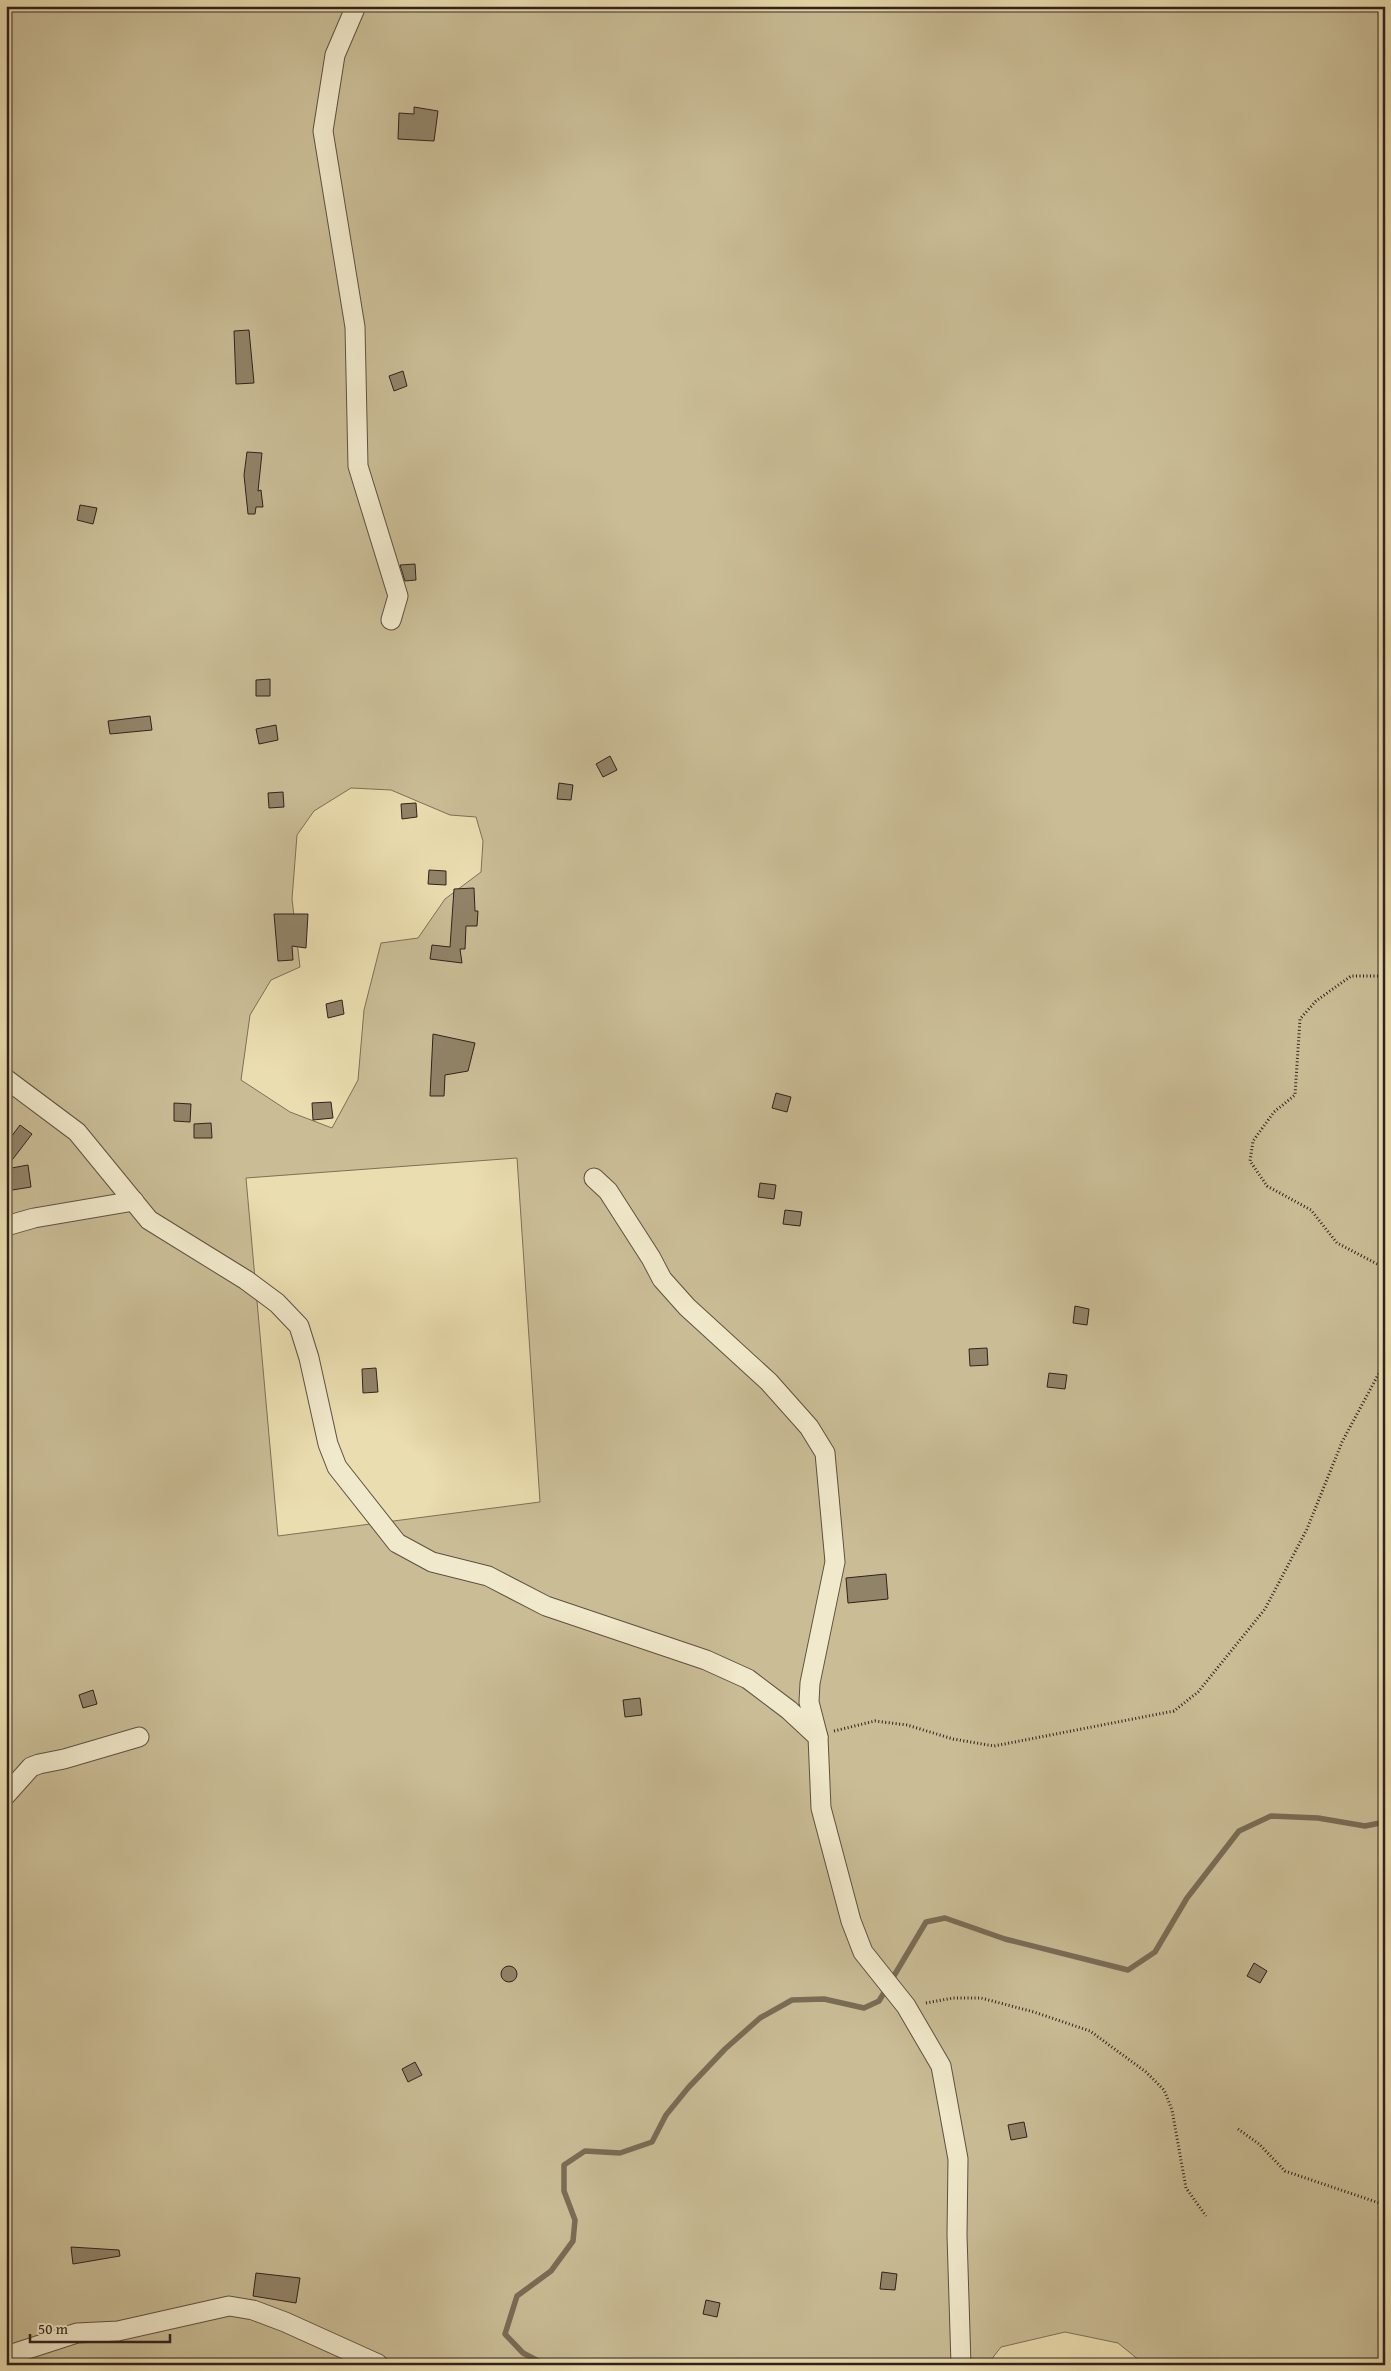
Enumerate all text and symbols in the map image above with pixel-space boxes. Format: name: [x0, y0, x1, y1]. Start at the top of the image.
scale bar: [30, 2311, 170, 2343]
text: 50 m: [38, 2318, 69, 2339]

